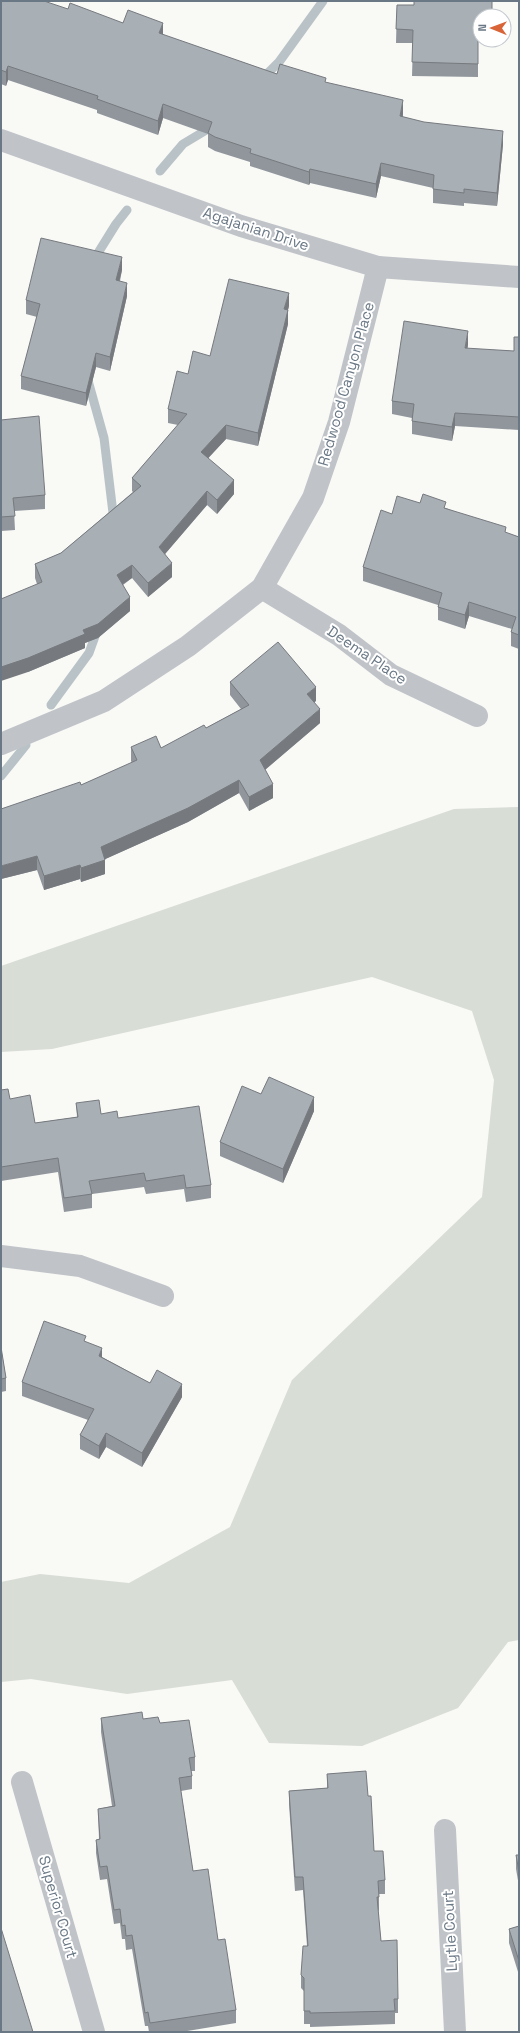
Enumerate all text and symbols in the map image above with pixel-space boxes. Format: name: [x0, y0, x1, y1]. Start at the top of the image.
north arrow: [472, 8, 512, 48]
text: N: [475, 24, 489, 32]
street label: Agajanian Drive: [201, 202, 312, 255]
street label: Redwood Canyon Place: [313, 300, 378, 468]
street label: Deema Place: [324, 621, 411, 688]
street label: Superior Court: [35, 1853, 82, 1960]
street label: Lytle Court: [438, 1890, 461, 1972]

